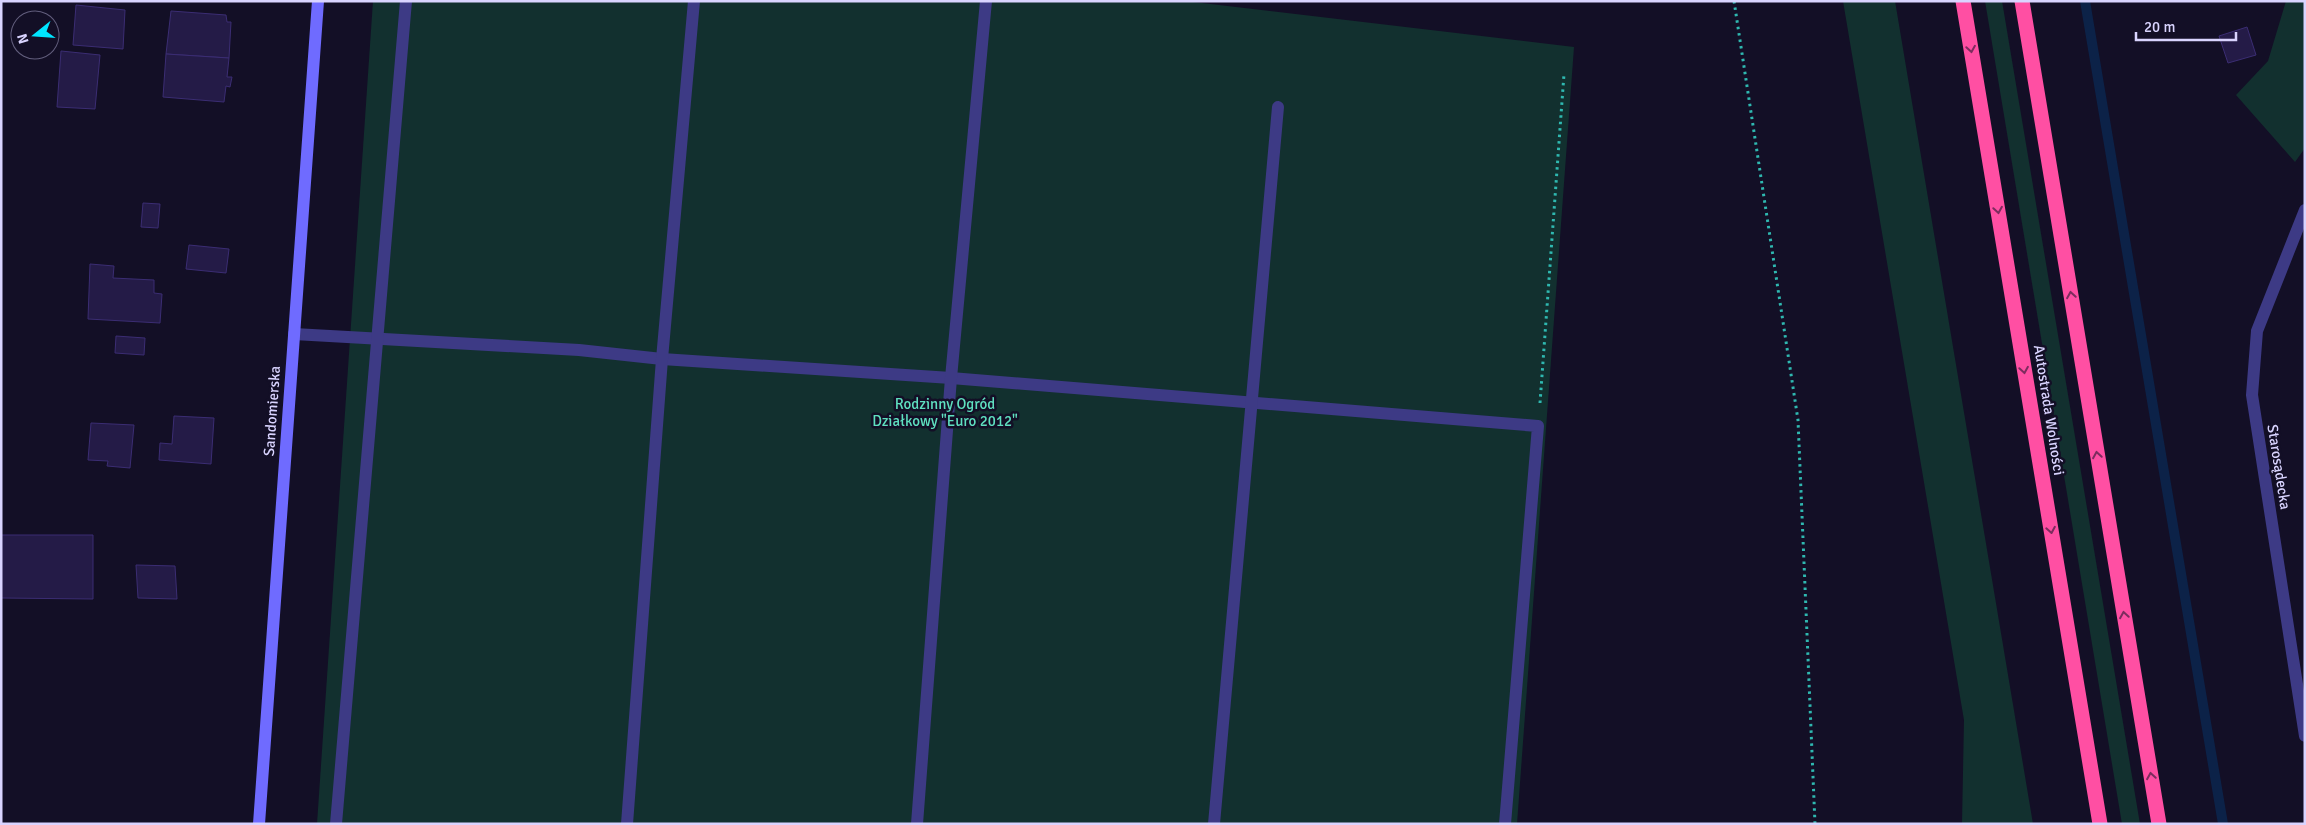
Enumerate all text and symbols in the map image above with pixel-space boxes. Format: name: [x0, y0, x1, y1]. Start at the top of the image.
north arrow: [10, 10, 60, 60]
scale bar: [2136, 10, 2236, 42]
text: 20 m: [2144, 18, 2175, 36]
text: N: [13, 32, 33, 46]
one-way arrow: [1965, 45, 1975, 54]
one-way arrow: [1992, 205, 2002, 214]
one-way arrow: [2066, 290, 2076, 299]
street label: Autostrada Wolności: [2030, 343, 2068, 477]
street label: Sandomierska: [260, 365, 284, 457]
one-way arrow: [2019, 366, 2029, 374]
park label: Rodzinny Ogród Działkowy "Euro 2012": [872, 395, 1018, 430]
street label: Starosądecka: [2263, 423, 2295, 511]
one-way arrow: [2093, 451, 2103, 459]
one-way arrow: [2045, 526, 2055, 535]
one-way arrow: [2119, 611, 2130, 619]
one-way arrow: [2146, 771, 2156, 780]

